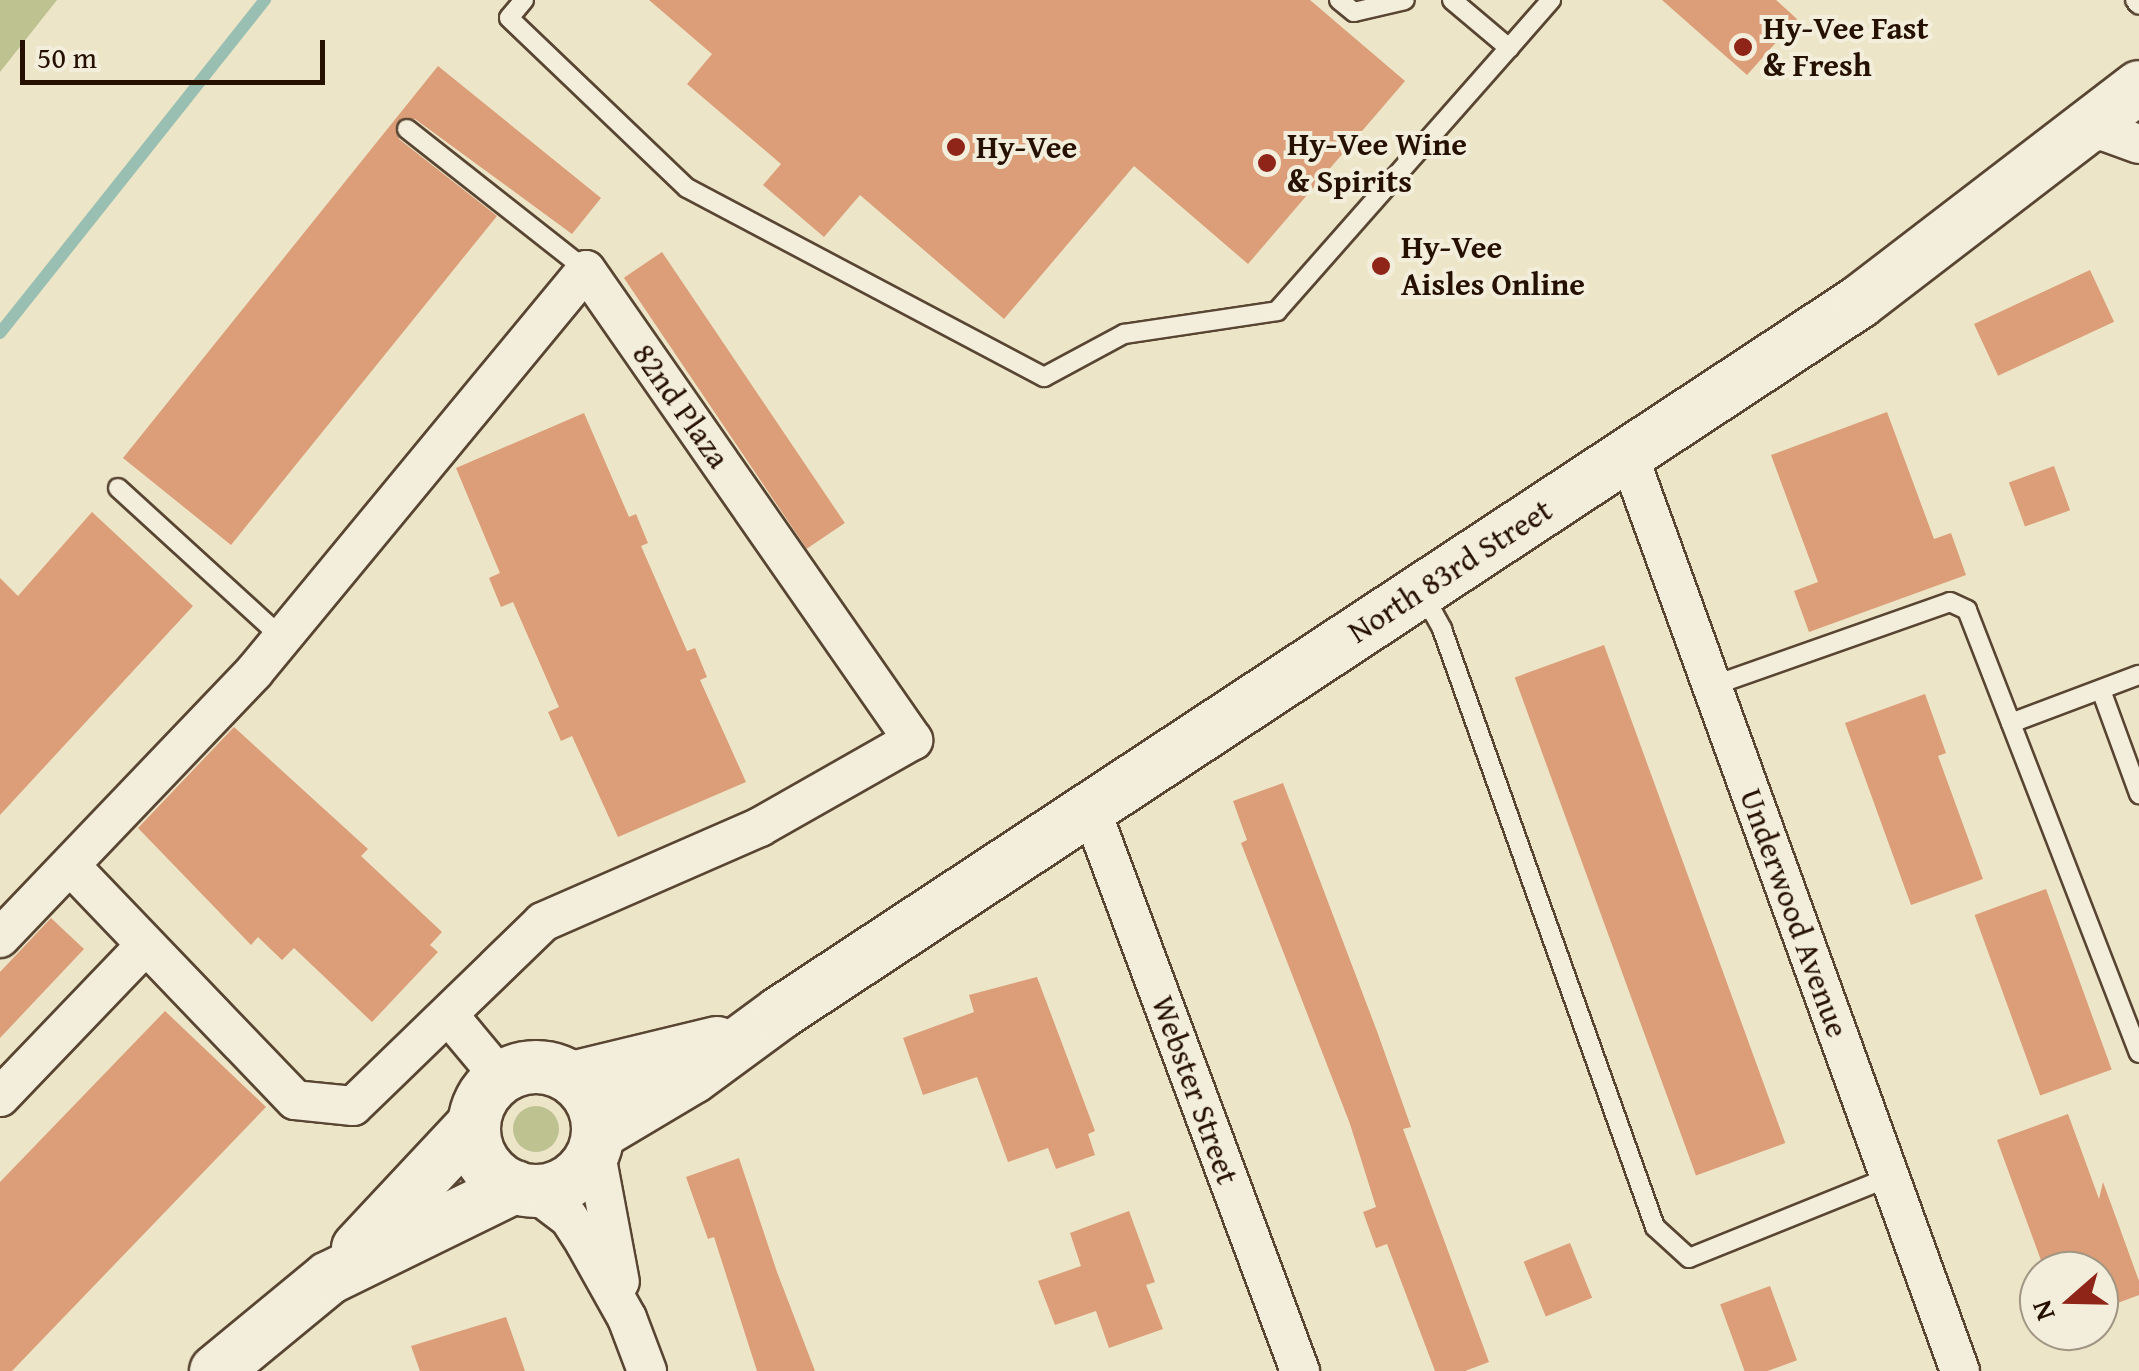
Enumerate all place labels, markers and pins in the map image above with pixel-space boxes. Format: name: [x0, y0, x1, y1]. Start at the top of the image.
place label: Hy-Vee Fast & Fresh: [1763, 10, 1929, 85]
marker: Hy-Vee Fast & Fresh: [1732, 36, 1754, 58]
place label: Hy-Vee Wine & Spirits: [1287, 126, 1467, 201]
place label: Hy-Vee: [976, 128, 1077, 166]
marker: Hy-Vee: [945, 136, 967, 158]
marker: Hy-Vee Wine & Spirits: [1256, 152, 1278, 174]
place label: Hy-Vee Aisles Online: [1401, 229, 1585, 304]
marker: Hy-Vee Aisles Online: [1370, 255, 1392, 277]

